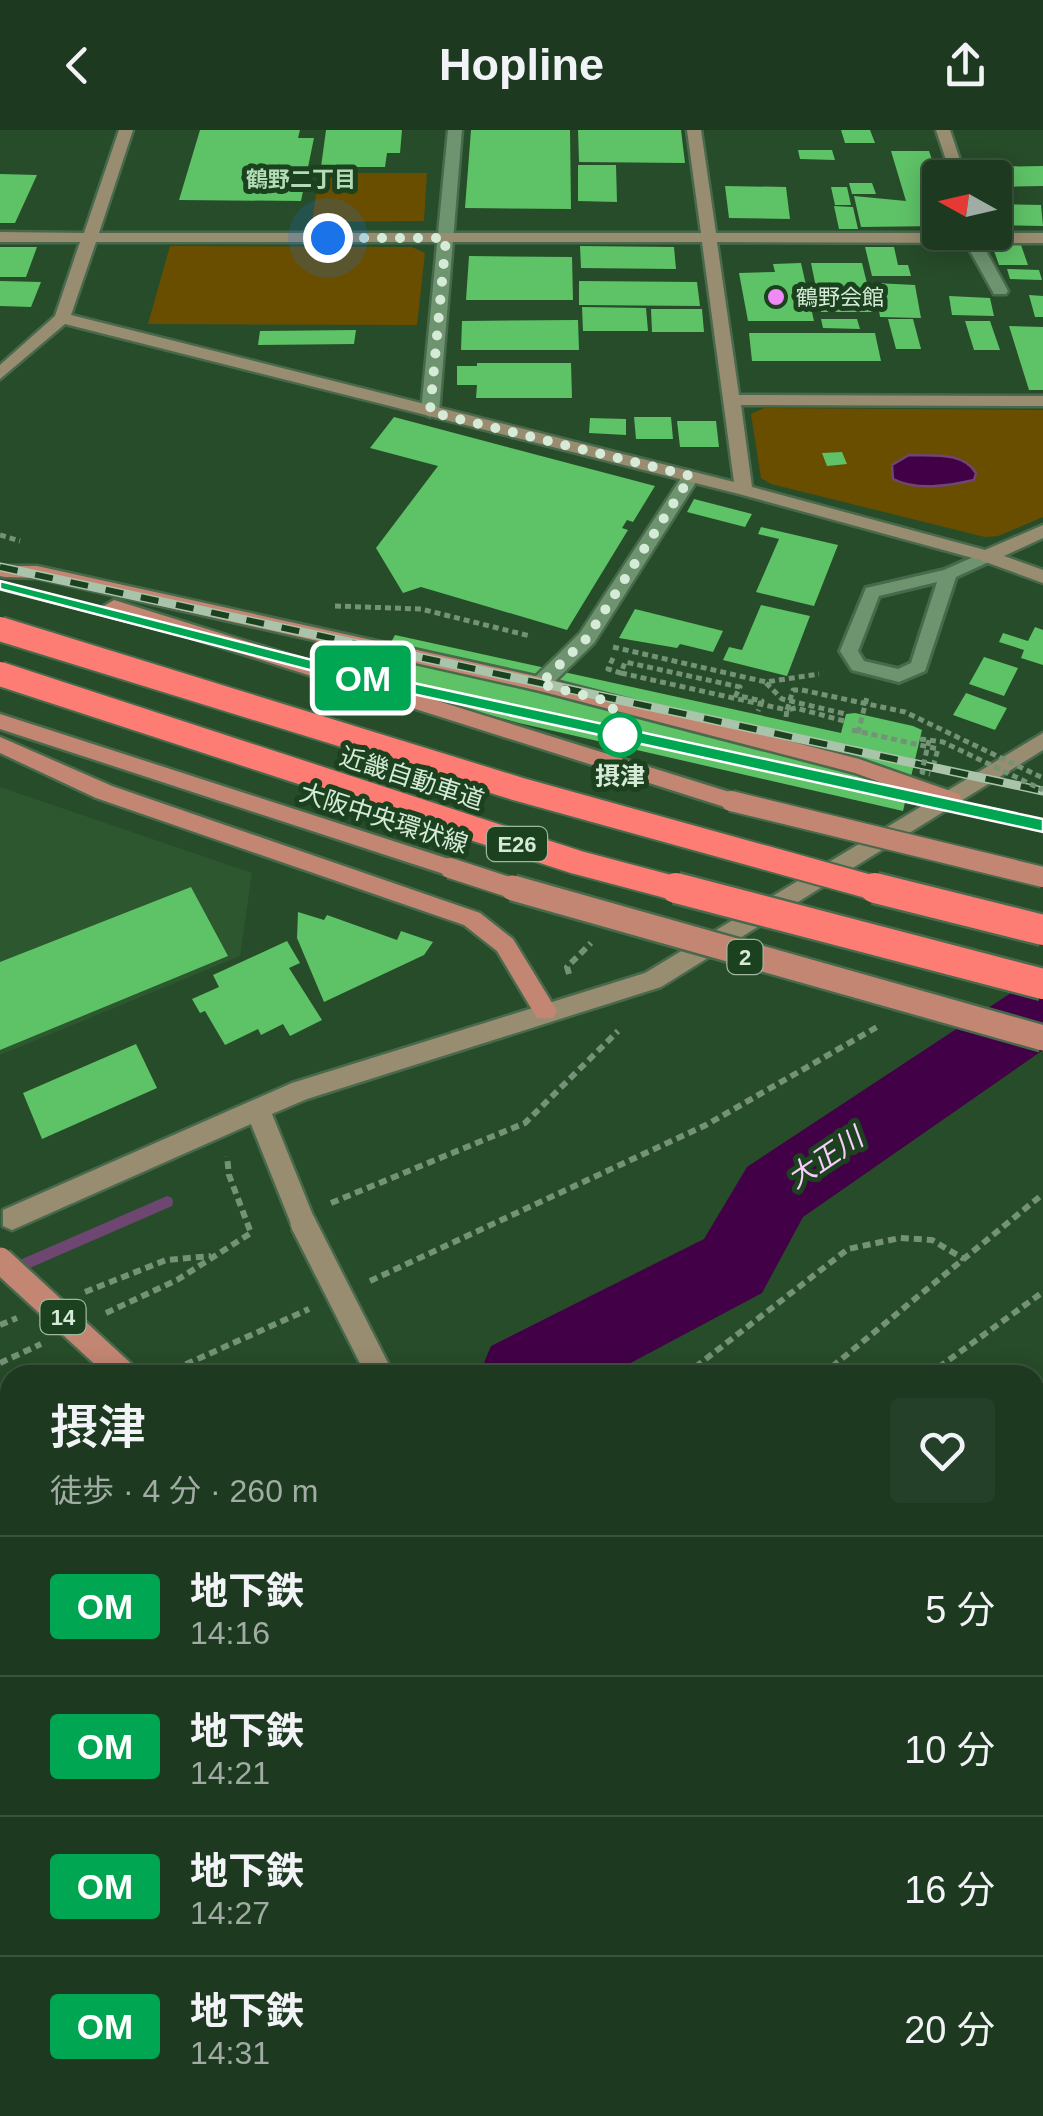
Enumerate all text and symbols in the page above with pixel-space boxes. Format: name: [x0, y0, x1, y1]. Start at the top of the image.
icon: back: [50, 38, 105, 93]
icon: share: [938, 38, 993, 93]
text: Hopline: [439, 39, 604, 90]
north arrow: [922, 160, 1012, 250]
map controls: [922, 160, 1012, 250]
district label: 鶴野二丁目: [246, 167, 356, 192]
your location: [303, 213, 353, 263]
place label: 鶴野会館: [796, 285, 884, 310]
marker: 鶴野会館: [765, 286, 787, 308]
line badge: OM: [318, 646, 408, 710]
text: OM: [335, 659, 391, 698]
marker: 摂津: [599, 714, 641, 756]
street label: 近畿自動車道: [336, 742, 488, 814]
place label: 摂津: [595, 762, 645, 790]
street label: 大阪中央環状線: [296, 778, 472, 858]
road number: E26: [487, 827, 547, 861]
road number: 2: [728, 940, 762, 974]
water label: 大正川: [782, 1120, 871, 1194]
road number: 14: [40, 1300, 86, 1334]
button: heart: [890, 1398, 995, 1503]
text: 摂津: [50, 1401, 146, 1454]
text: 徒歩 · 4 分 · 260 m: [50, 1473, 319, 1509]
text: 地下鉄: [190, 1570, 304, 1612]
text: OM: [77, 1587, 133, 1626]
text: 5 分: [925, 1589, 995, 1631]
text: 14:16: [190, 1615, 270, 1651]
text: 地下鉄: [190, 1710, 304, 1752]
text: OM: [77, 1727, 133, 1766]
text: 10 分: [904, 1729, 995, 1771]
text: 14:21: [190, 1755, 270, 1791]
text: 地下鉄: [190, 1850, 304, 1892]
text: OM: [77, 1867, 133, 1906]
text: 16 分: [904, 1869, 995, 1911]
text: 14:27: [190, 1895, 270, 1931]
text: 地下鉄: [190, 1990, 304, 2032]
text: OM: [77, 2007, 133, 2046]
text: 20 分: [904, 2009, 995, 2051]
text: 14:31: [190, 2035, 270, 2071]

